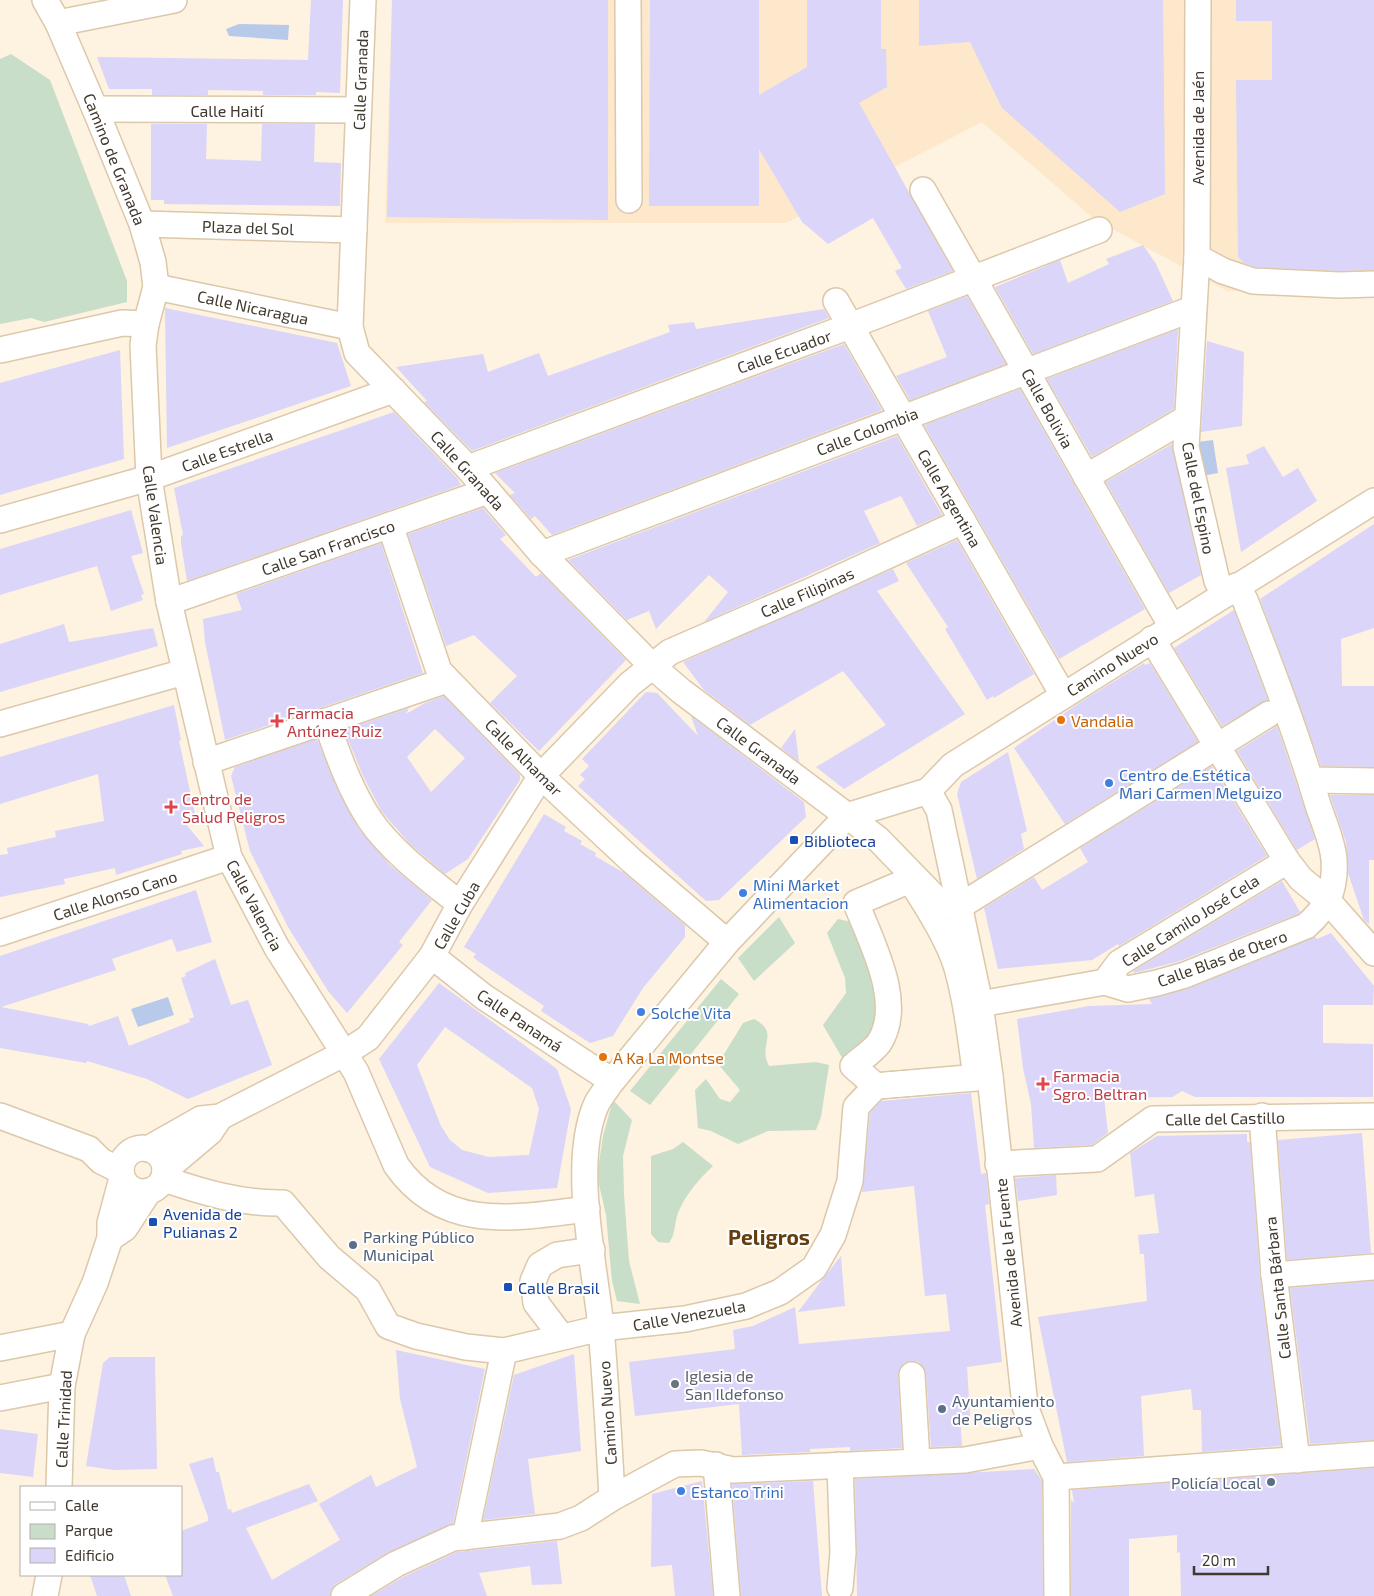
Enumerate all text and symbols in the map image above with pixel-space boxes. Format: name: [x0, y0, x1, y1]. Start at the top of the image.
street label: Calle Granada: [349, 29, 371, 131]
street label: Avenida de Jaén: [1188, 71, 1207, 185]
street label: Camino de Granada: [80, 90, 150, 228]
street label: Calle Haití: [190, 101, 265, 120]
street label: Plaza del Sol: [202, 216, 295, 238]
street label: Calle Nicaragua: [196, 286, 310, 328]
street label: Calle Ecuador: [734, 325, 834, 377]
street label: Calle Bolivia: [1018, 365, 1078, 451]
street label: Calle Colombia: [813, 403, 921, 459]
street label: Calle Estrella: [179, 425, 275, 475]
street label: Calle Granada: [427, 426, 509, 514]
street label: Calle del Espino: [1179, 440, 1219, 556]
street label: Calle Argentina: [914, 445, 986, 551]
street label: Calle Valencia: [140, 464, 172, 566]
street label: Calle San Francisco: [259, 515, 397, 579]
street label: Calle Filipinas: [757, 563, 857, 621]
street label: Camino Nuevo: [1063, 628, 1161, 700]
place label: Farmacia Antúnez Ruiz: [287, 703, 382, 740]
place label: Vandalia: [1071, 711, 1134, 730]
street label: Calle Granada: [713, 712, 805, 788]
marker: Vandalia: [1055, 714, 1067, 726]
marker: Farmacia Antúnez Ruiz: [271, 715, 283, 727]
street label: Calle Alhamar: [482, 715, 567, 800]
place label: Centro de Estética Mari Carmen Melguizo: [1119, 765, 1282, 802]
marker: Centro de Estética Mari Carmen Melguizo: [1103, 777, 1115, 789]
place label: Centro de Salud Peligros: [182, 789, 285, 826]
marker: Centro de Salud Peligros: [164, 800, 178, 814]
place label: Biblioteca: [804, 831, 876, 850]
marker: Biblioteca: [788, 834, 800, 846]
street label: Calle Valencia: [223, 856, 287, 954]
street label: Calle Alonso Cano: [51, 866, 179, 924]
street label: Calle Camilo José Cela: [1118, 870, 1262, 970]
place label: Mini Market Alimentacion: [753, 875, 849, 912]
street label: Calle Cuba: [429, 877, 483, 953]
marker: Mini Market Alimentacion: [737, 887, 749, 899]
street label: Calle Blas de Otero: [1155, 926, 1289, 990]
street label: Calle Panamá: [474, 985, 566, 1055]
place label: Solche Vita: [651, 1003, 731, 1022]
marker: Solche Vita: [635, 1006, 647, 1018]
place label: A Ka La Montse: [613, 1048, 724, 1067]
marker: A Ka La Montse: [597, 1051, 609, 1063]
place label: Farmacia Sgro. Beltran: [1053, 1066, 1147, 1103]
marker: Farmacia Sgro. Beltran: [1037, 1078, 1049, 1090]
street label: Calle del Castillo: [1165, 1107, 1285, 1129]
street label: Avenida de la Fuente: [991, 1177, 1025, 1329]
place label: Avenida de Pulianas 2: [163, 1204, 242, 1241]
marker: Avenida de Pulianas 2: [147, 1216, 159, 1228]
street label: Calle Santa Bárbara: [1260, 1216, 1294, 1360]
district label: Peligros: [728, 1224, 810, 1249]
place label: Parking Público Municipal: [363, 1227, 475, 1264]
marker: Parking Público Municipal: [347, 1239, 359, 1251]
place label: Calle Brasil: [518, 1278, 600, 1297]
marker: Calle Brasil: [502, 1281, 514, 1293]
street label: Calle Venezuela: [631, 1296, 747, 1334]
street label: Camino Nuevo: [594, 1360, 620, 1466]
place label: Iglesia de San Ildefonso: [685, 1366, 784, 1403]
street label: Calle Trinidad: [51, 1370, 75, 1468]
marker: Iglesia de San Ildefonso: [669, 1378, 681, 1390]
place label: Ayuntamiento de Peligros: [952, 1391, 1054, 1428]
marker: Ayuntamiento de Peligros: [936, 1403, 948, 1415]
place label: Policía Local: [1171, 1473, 1261, 1492]
marker: Policía Local: [1265, 1476, 1277, 1488]
place label: Estanco Trini: [691, 1482, 784, 1501]
marker: Estanco Trini: [675, 1485, 687, 1497]
legend: [20, 1486, 182, 1576]
text: Calle: [65, 1496, 99, 1514]
text: Parque: [65, 1521, 113, 1539]
scale bar: [1194, 1544, 1268, 1576]
text: Edificio: [65, 1546, 114, 1564]
text: 20 m: [1202, 1551, 1236, 1569]

